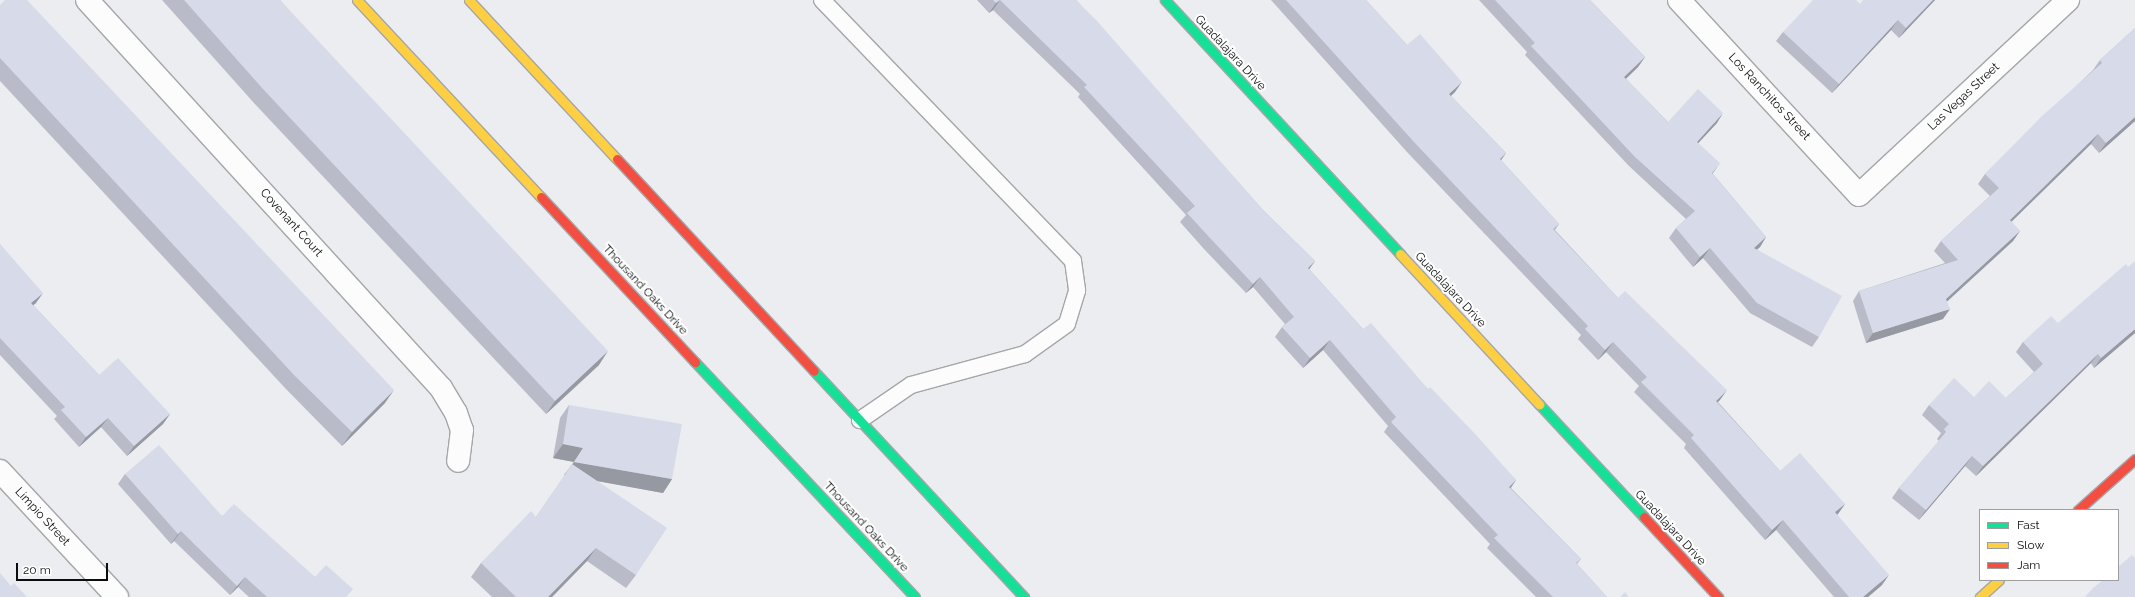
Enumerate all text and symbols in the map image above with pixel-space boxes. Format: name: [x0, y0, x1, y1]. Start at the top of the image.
street label: Guadalajara Drive: [1191, 12, 1269, 94]
street label: Los Ranchitos Street: [1725, 51, 1813, 143]
street label: Las Vegas Street: [1925, 60, 2003, 134]
street label: Covenant Court: [257, 186, 325, 260]
street label: Thousand Oaks Drive: [600, 242, 690, 338]
street label: Guadalajara Drive: [1411, 249, 1489, 331]
street label: Thousand Oaks Drive: [821, 479, 911, 575]
street label: Limpio Street: [11, 485, 73, 549]
street label: Guadalajara Drive: [1631, 487, 1709, 569]
legend: [1979, 509, 2119, 581]
text: Fast: [2017, 518, 2040, 532]
text: Slow: [2017, 538, 2044, 552]
scale bar: [18, 555, 110, 581]
text: Jam: [2017, 558, 2040, 572]
text: 20 m: [23, 563, 51, 577]

